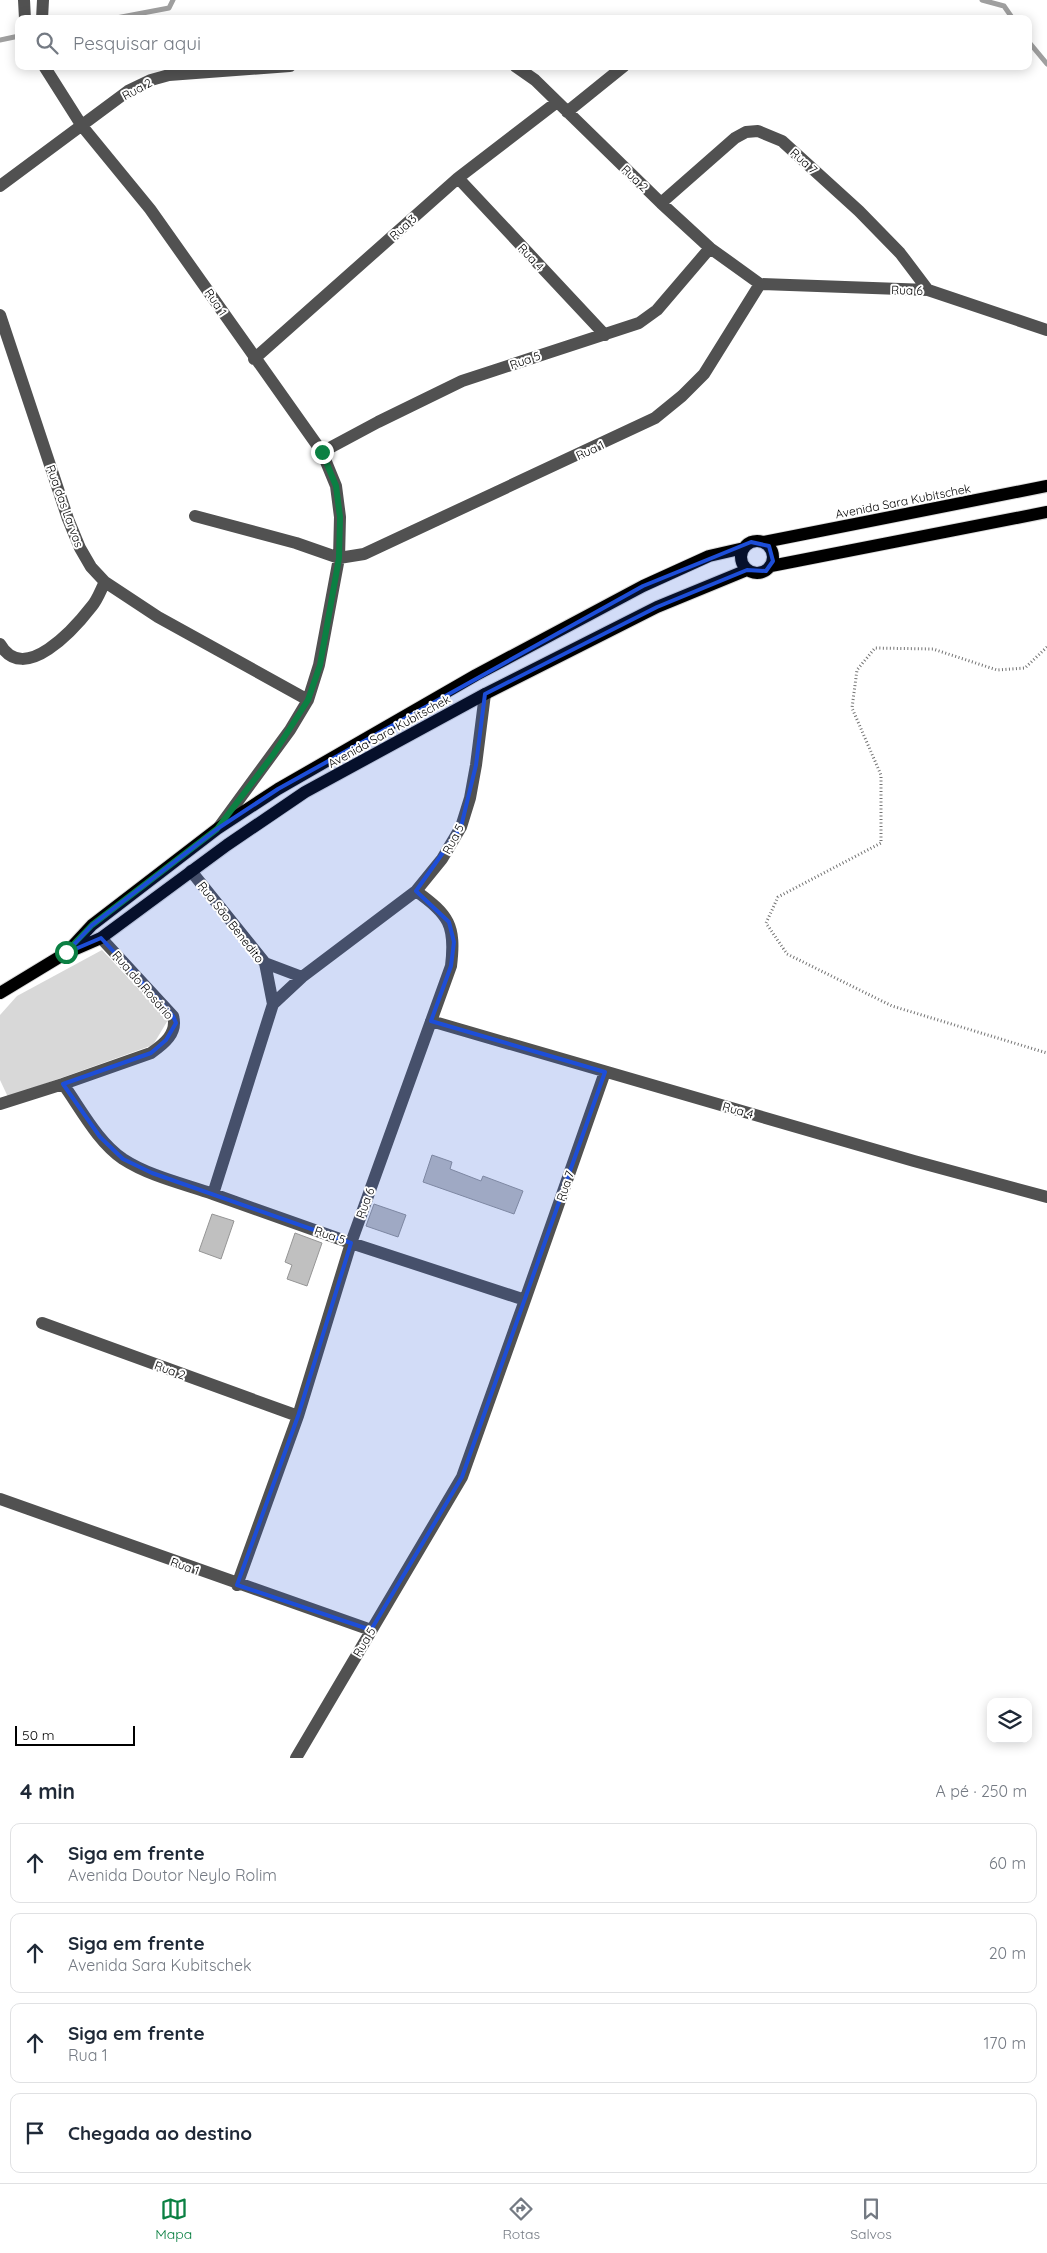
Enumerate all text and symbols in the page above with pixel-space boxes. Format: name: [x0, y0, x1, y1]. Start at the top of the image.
search box: [15, 15, 1032, 70]
icon: search: [33, 29, 61, 57]
text: Pesquisar aqui: [73, 31, 201, 55]
street label: Rua 2: [119, 75, 155, 103]
street label: Rua 7: [787, 145, 821, 177]
street label: Rua 2: [618, 162, 652, 195]
street label: Rua 3: [386, 211, 420, 243]
street label: Rua 4: [515, 240, 547, 274]
street label: Rua 6: [891, 282, 924, 298]
street label: Rua 1: [201, 285, 231, 319]
street label: Rua 5: [508, 348, 542, 372]
street label: Rua 1: [573, 437, 607, 463]
route end: [311, 441, 334, 464]
street label: Rua das Larvas: [43, 463, 87, 550]
street label: Avenida Sara Kubitschek: [834, 481, 972, 521]
street label: Avenida Sara Kubitschek: [325, 691, 453, 771]
street label: Rua 5: [439, 821, 467, 857]
street label: Rua São Benedito: [195, 878, 267, 966]
route start: [55, 941, 78, 964]
street label: Rua do Rosário: [109, 948, 177, 1022]
street label: Rua 4: [721, 1098, 755, 1122]
street label: Rua 7: [553, 1169, 577, 1203]
street label: Rua 6: [353, 1185, 378, 1220]
street label: Rua 5: [313, 1223, 347, 1247]
street label: Rua 2: [152, 1357, 188, 1383]
street label: Rua 1: [168, 1554, 202, 1578]
street label: Rua 5: [349, 1624, 379, 1660]
map controls: [987, 1698, 1032, 1743]
button: layers: [987, 1698, 1032, 1743]
scale bar: [15, 1723, 135, 1746]
text: 50 m: [22, 1726, 55, 1744]
text: 4 min: [20, 1778, 75, 1804]
text: A pé · 250 m: [936, 1781, 1027, 1801]
text: Siga em frente: [68, 1841, 205, 1865]
icon: ahead: [21, 1849, 49, 1877]
text: 60 m: [989, 1853, 1026, 1873]
text: Avenida Doutor Neylo Rolim: [68, 1865, 277, 1885]
text: Siga em frente: [68, 1931, 205, 1955]
icon: ahead: [21, 1939, 49, 1967]
text: 20 m: [989, 1943, 1026, 1963]
text: Avenida Sara Kubitschek: [68, 1955, 252, 1975]
text: Siga em frente: [68, 2021, 205, 2045]
icon: ahead: [21, 2029, 49, 2057]
text: 170 m: [983, 2033, 1026, 2053]
text: Rua 1: [68, 2045, 108, 2065]
icon: arrive: [21, 2119, 49, 2147]
text: Chegada ao destino: [68, 2121, 252, 2145]
tab: Mapa: [155, 2195, 192, 2243]
tab: Rotas: [502, 2195, 540, 2243]
tab: Salvos: [850, 2195, 892, 2243]

